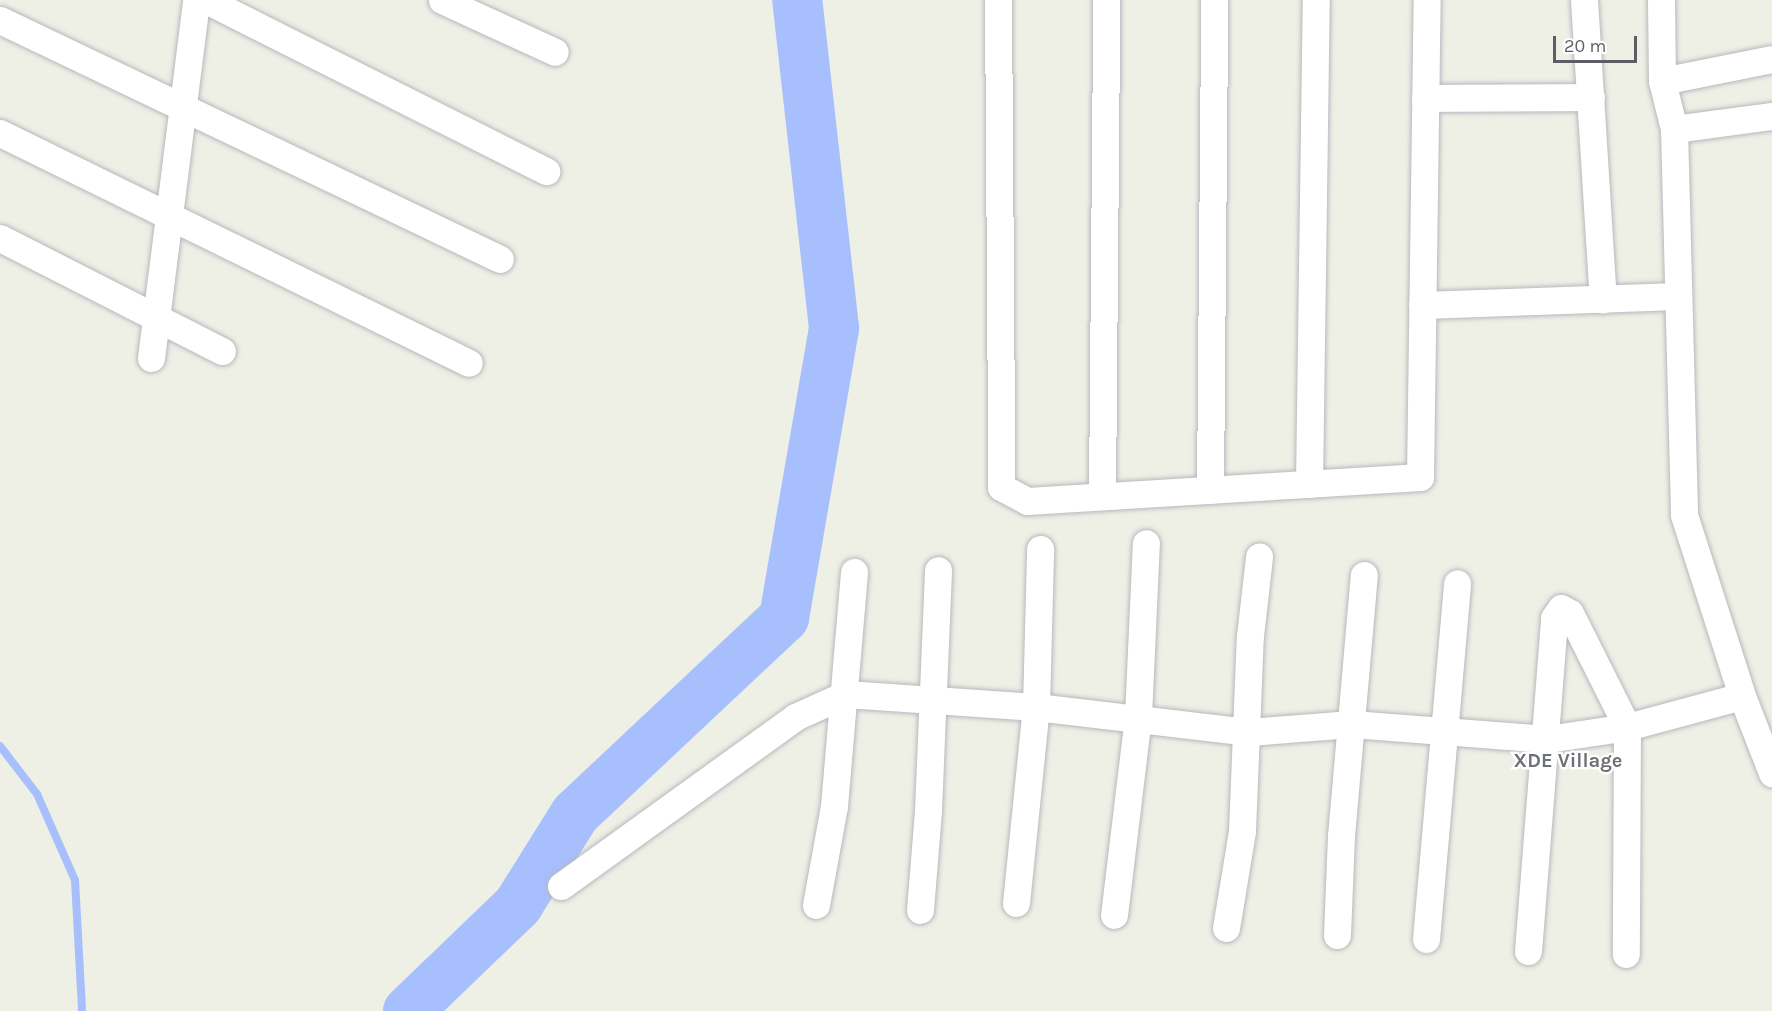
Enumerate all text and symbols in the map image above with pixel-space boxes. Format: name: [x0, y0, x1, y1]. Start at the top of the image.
scale bar: [1556, 24, 1640, 62]
text: 20 m: [1564, 35, 1606, 57]
district label: XDE Village: [1514, 748, 1622, 772]

